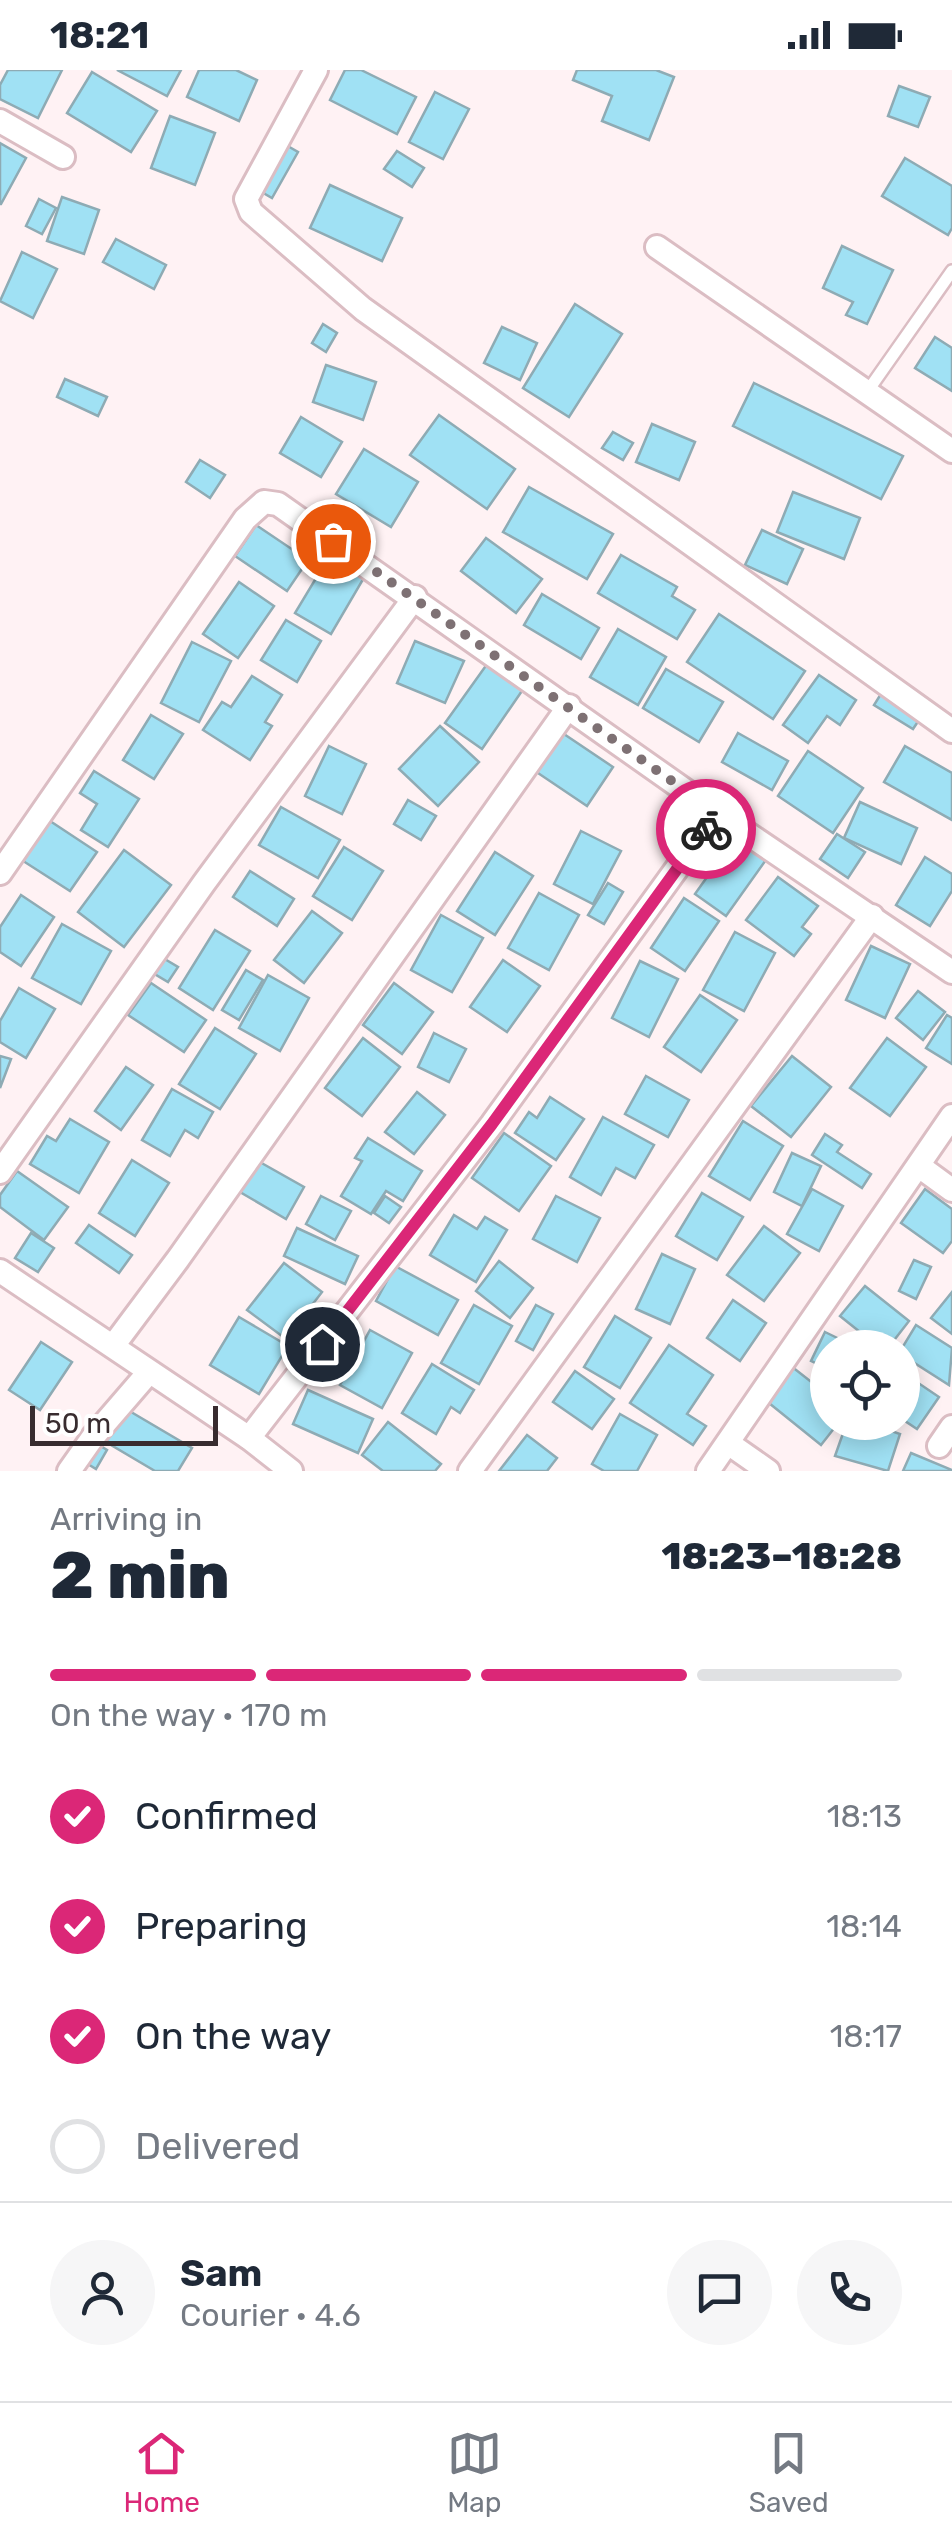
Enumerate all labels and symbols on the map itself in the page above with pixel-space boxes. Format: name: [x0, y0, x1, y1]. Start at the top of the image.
pin: [291, 499, 376, 584]
courier: [656, 779, 756, 879]
pin: [280, 1302, 365, 1387]
scale bar: [30, 1401, 218, 1446]

